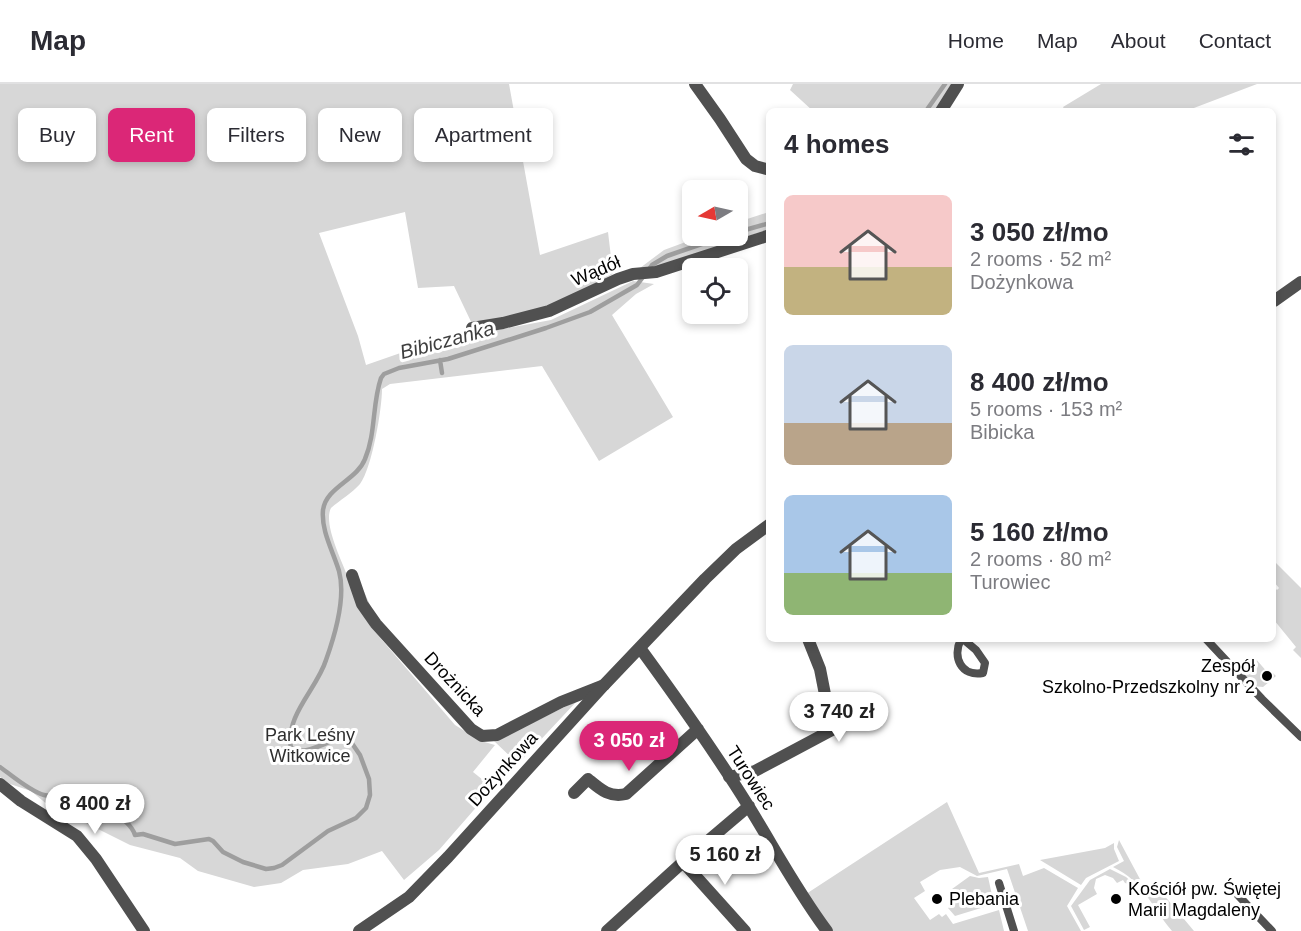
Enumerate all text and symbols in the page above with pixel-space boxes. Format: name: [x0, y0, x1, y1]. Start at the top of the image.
text: Map: [30, 25, 86, 56]
text: Home: [948, 29, 1004, 52]
text: Map: [1037, 29, 1078, 52]
text: About: [1111, 29, 1166, 52]
text: Contact: [1199, 29, 1271, 52]
chip: Buy: [18, 108, 96, 162]
chip: Rent: [108, 108, 195, 162]
chip: Filters: [207, 108, 306, 162]
chip: New: [318, 108, 402, 162]
chip: Apartment: [414, 108, 553, 162]
icon: filters: [1225, 128, 1258, 161]
text: 4 homes: [784, 129, 890, 159]
north arrow: [682, 180, 748, 246]
map controls: [682, 180, 748, 324]
text: 3 050 zł/mo: [970, 217, 1109, 247]
icon: home: [832, 219, 904, 291]
text: 2 rooms · 52 m²: [970, 248, 1111, 270]
street label: Wądół: [569, 252, 623, 290]
button: locate: [682, 258, 748, 324]
text: Dożynkowa: [970, 271, 1073, 293]
water label: Bibiczanka: [397, 317, 497, 363]
text: 8 400 zł/mo: [970, 367, 1109, 397]
icon: home: [832, 369, 904, 441]
text: 5 rooms · 153 m²: [970, 398, 1122, 420]
text: Bibicka: [970, 421, 1034, 443]
text: 5 160 zł/mo: [970, 517, 1109, 547]
icon: home: [832, 519, 904, 591]
text: 2 rooms · 80 m²: [970, 548, 1111, 570]
text: Turowiec: [970, 571, 1050, 593]
street label: Drożnicka: [420, 648, 490, 721]
place label: Zespół Szkolno-Przedszkolny nr 2: [1042, 656, 1255, 697]
marker: Zespół Szkolno-Przedszkolny nr 2: [1260, 669, 1274, 683]
pin: 3 740 zł: [777, 692, 901, 743]
text: 3 740 zł: [803, 700, 875, 722]
pin: 3 050 zł: [567, 721, 691, 772]
park label: Park Leśny Witkowice: [265, 725, 355, 766]
street label: Dożynkowa: [464, 727, 542, 810]
text: 3 050 zł: [593, 729, 665, 751]
street label: Turowiec: [723, 742, 779, 814]
pin: 8 400 zł: [33, 784, 157, 835]
text: 8 400 zł: [59, 792, 131, 814]
pin: 5 160 zł: [663, 835, 787, 886]
text: 5 160 zł: [689, 843, 761, 865]
place label: Kościół pw. Świętej Marii Magdaleny: [1128, 878, 1281, 920]
place label: Plebania: [949, 889, 1020, 909]
marker: Plebania: [930, 892, 944, 906]
marker: Kościół pw. Świętej Marii Magdaleny: [1109, 892, 1123, 906]

